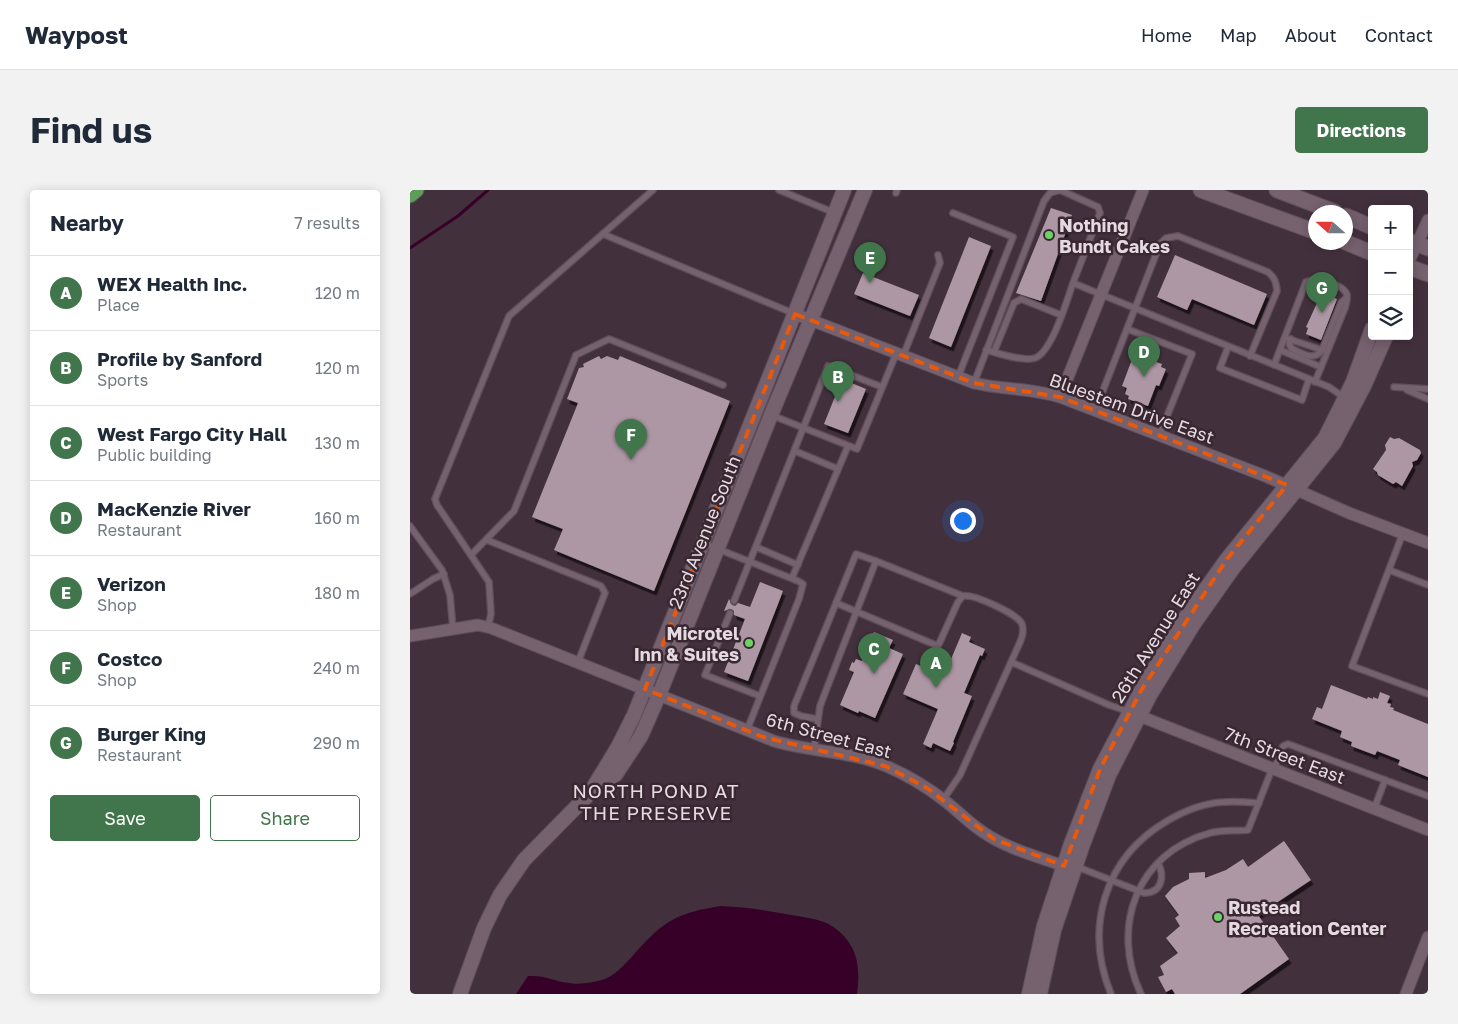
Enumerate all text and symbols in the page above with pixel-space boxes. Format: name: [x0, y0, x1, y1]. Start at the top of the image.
text: Waypost: [25, 20, 128, 49]
text: Home: [1141, 24, 1192, 46]
text: Map: [1220, 24, 1257, 46]
text: About: [1285, 24, 1337, 46]
text: Contact: [1365, 24, 1433, 46]
button: Directions: [1295, 107, 1428, 153]
text: Find us: [30, 109, 152, 151]
north arrow: [1308, 205, 1353, 250]
map controls: [1368, 205, 1413, 340]
button: +: [1368, 205, 1413, 250]
text: Nearby: [50, 210, 124, 236]
text: 7 results: [294, 213, 360, 233]
place label: Nothing Bundt Cakes: [1059, 214, 1170, 257]
marker: Nothing Bundt Cakes: [1043, 229, 1055, 241]
pin: E: [854, 242, 886, 283]
button: −: [1368, 250, 1413, 295]
text: WEX Health Inc.: [97, 272, 248, 295]
pin: G: [1306, 272, 1338, 313]
text: A: [60, 283, 72, 303]
text: 120 m: [315, 283, 360, 303]
text: Place: [97, 295, 140, 315]
button: layers: [1368, 295, 1413, 340]
pin: D: [1128, 336, 1160, 377]
text: Profile by Sanford: [97, 347, 262, 370]
text: B: [60, 358, 72, 378]
text: 120 m: [315, 358, 360, 378]
pin: B: [822, 361, 854, 402]
street label: Bluestem Drive East: [1047, 368, 1217, 448]
text: Sports: [97, 370, 148, 390]
pin: F: [615, 419, 647, 460]
text: West Fargo City Hall: [97, 422, 287, 445]
text: C: [60, 433, 72, 453]
text: 130 m: [315, 433, 360, 453]
text: Public building: [97, 445, 212, 465]
street label: 23rd Avenue South: [663, 452, 745, 612]
text: MacKenzie River: [97, 497, 251, 520]
text: D: [60, 508, 72, 528]
text: 160 m: [314, 508, 360, 528]
your location: [950, 508, 976, 534]
text: Restaurant: [97, 520, 182, 540]
street label: 26th Avenue East: [1106, 568, 1204, 706]
text: Verizon: [97, 572, 166, 595]
text: E: [61, 583, 71, 603]
text: 180 m: [314, 583, 360, 603]
text: Shop: [97, 595, 137, 615]
place label: Microtel Inn & Suites: [634, 622, 739, 665]
pin: C: [858, 633, 890, 674]
marker: Microtel Inn & Suites: [743, 637, 755, 649]
text: Costco: [97, 647, 162, 670]
pin: A: [920, 647, 952, 688]
text: F: [61, 658, 71, 678]
text: 240 m: [313, 658, 360, 678]
text: Shop: [97, 670, 137, 690]
street label: 6th Street East: [764, 708, 894, 762]
text: Burger King: [97, 722, 206, 745]
street label: 7th Street East: [1221, 722, 1349, 788]
text: G: [60, 733, 72, 753]
text: 290 m: [313, 733, 360, 753]
text: Restaurant: [97, 745, 182, 765]
district label: NORTH POND AT THE PRESERVE: [572, 779, 740, 824]
button: Save: [50, 795, 200, 841]
button: Share: [210, 795, 360, 841]
place label: Rustead Recreation Center: [1228, 896, 1386, 939]
marker: Rustead Recreation Center: [1212, 911, 1224, 923]

